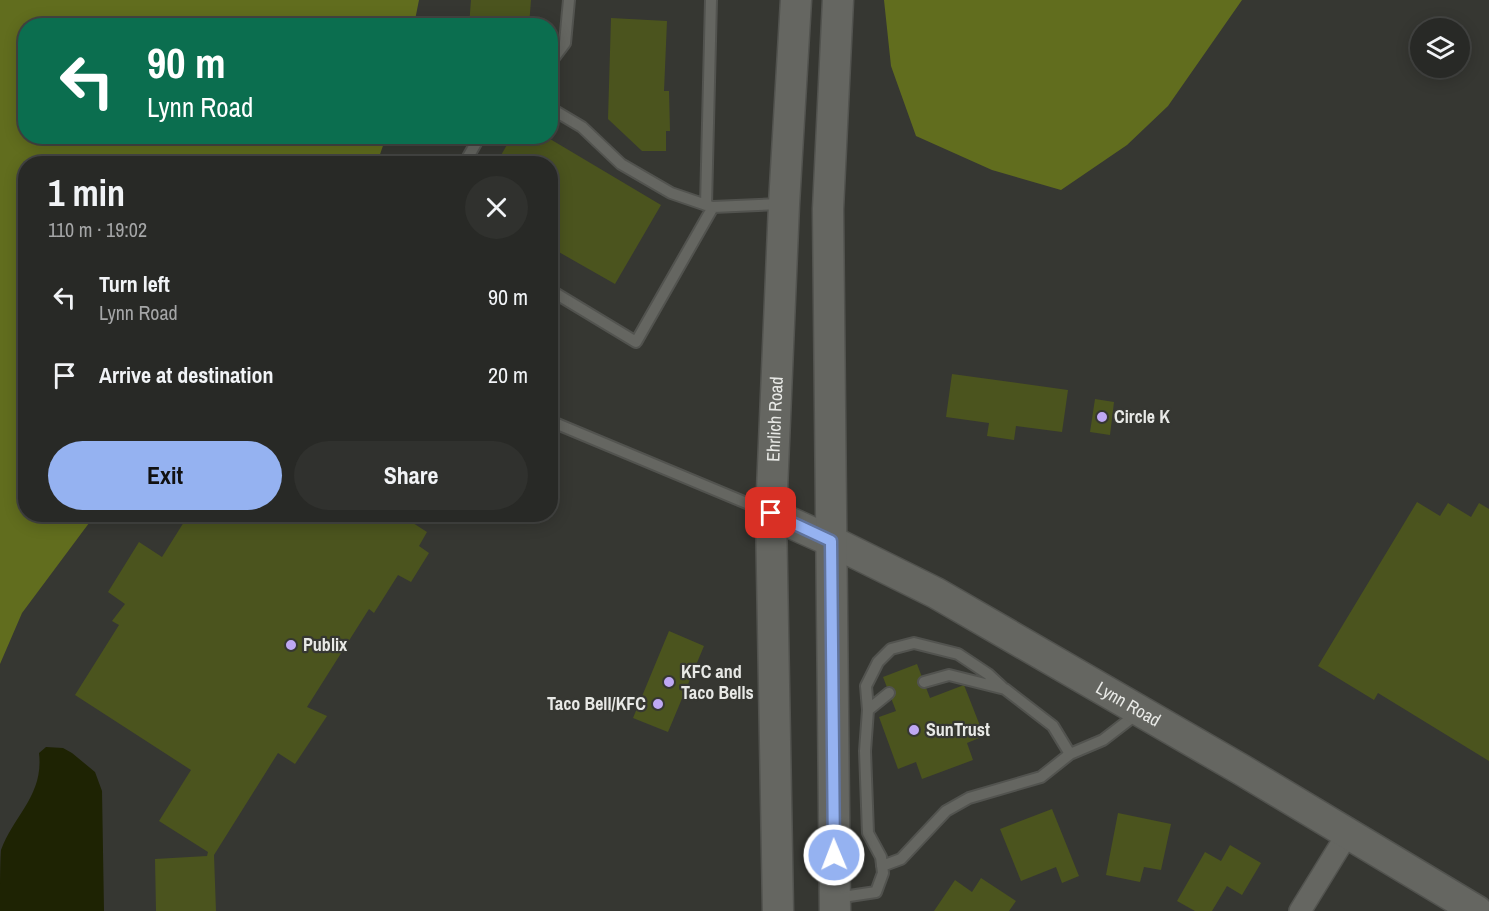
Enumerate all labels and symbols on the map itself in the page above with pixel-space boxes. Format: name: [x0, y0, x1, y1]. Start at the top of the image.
street label: Ehrlich Road: [760, 376, 789, 462]
place label: Circle K: [1114, 404, 1170, 429]
marker: Circle K: [1095, 410, 1109, 424]
pin: [745, 487, 796, 538]
place label: Publix: [303, 632, 348, 657]
marker: Publix: [284, 638, 298, 652]
place label: KFC and Taco Bells: [681, 659, 754, 705]
marker: KFC and Taco Bells: [662, 675, 676, 689]
street label: Lynn Road: [1091, 675, 1165, 732]
place label: Taco Bell/KFC: [547, 691, 646, 716]
marker: Taco Bell/KFC: [651, 697, 665, 711]
place label: SunTrust: [926, 717, 990, 742]
marker: SunTrust: [907, 723, 921, 737]
position arrow: [802, 823, 866, 887]

